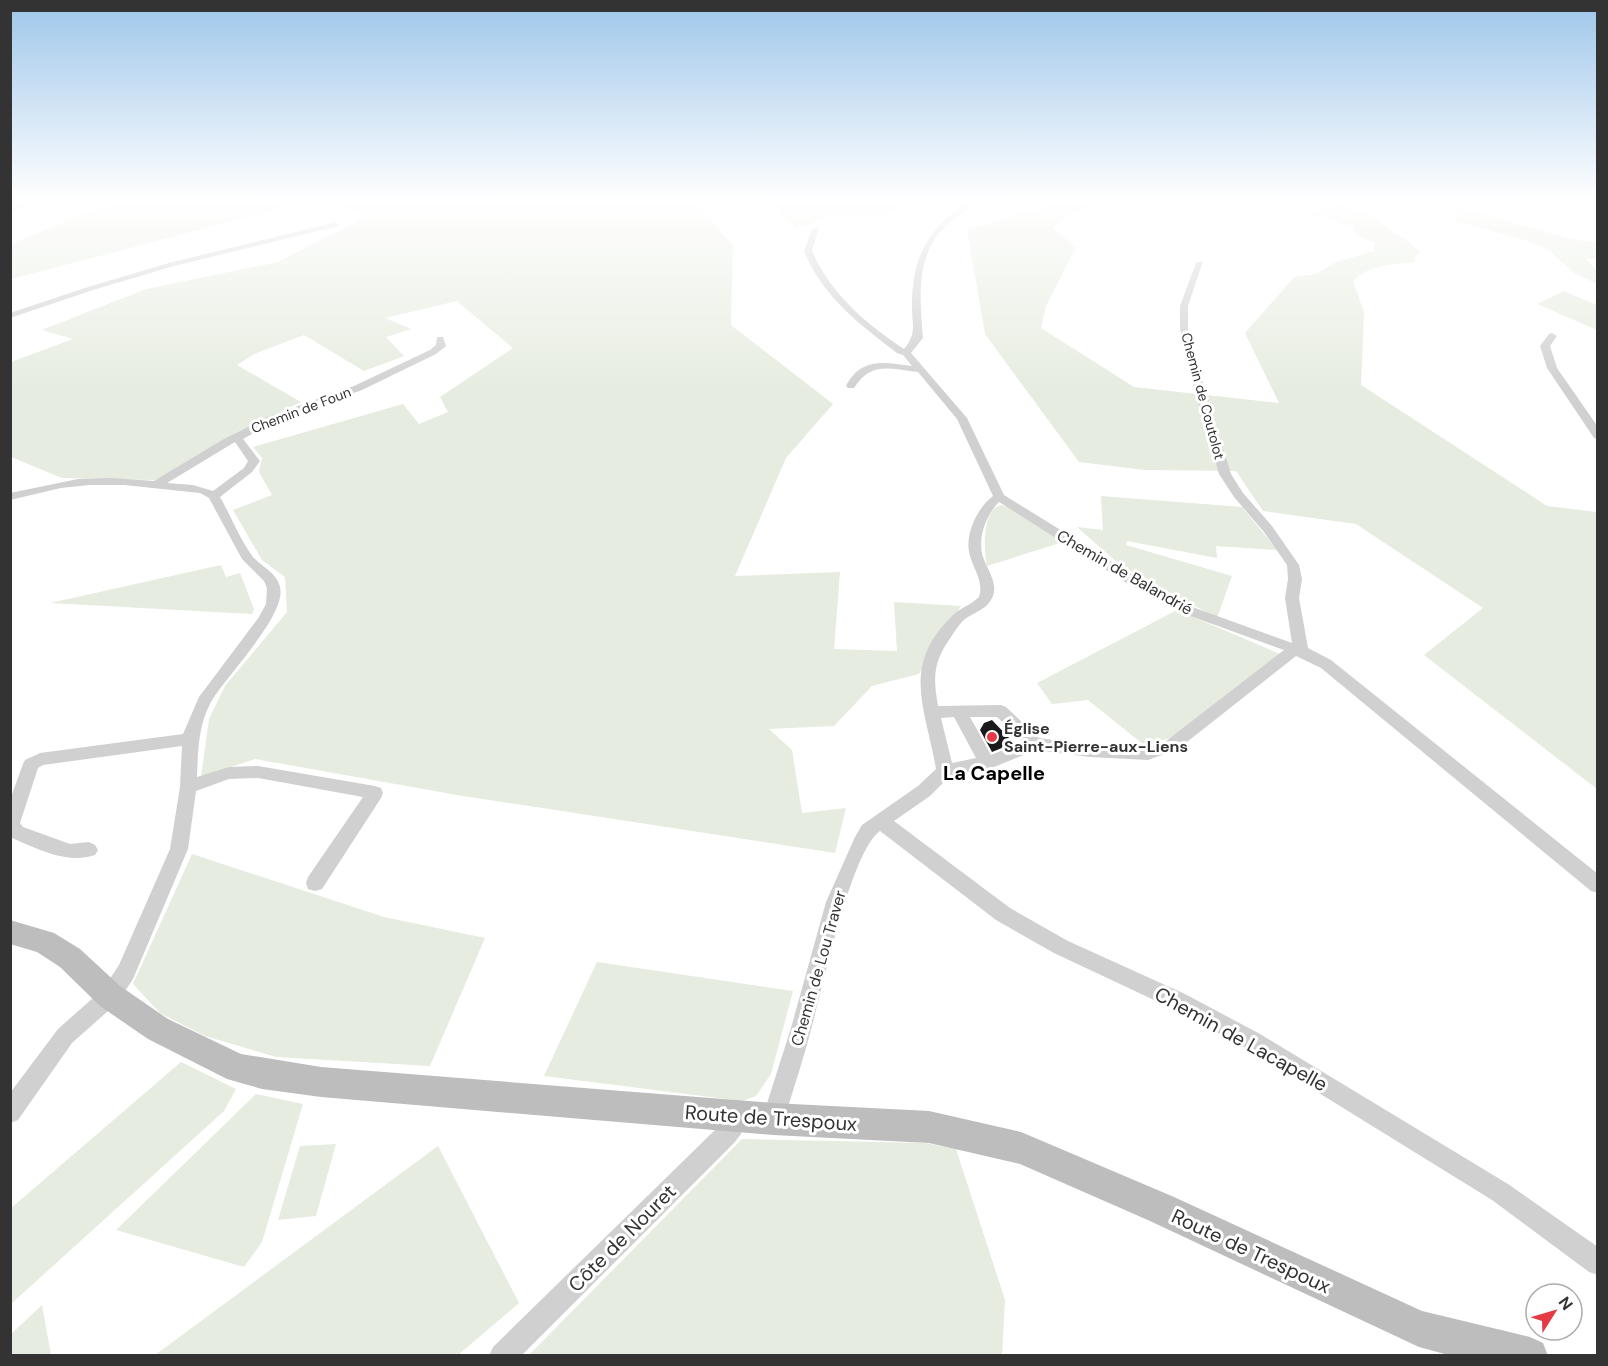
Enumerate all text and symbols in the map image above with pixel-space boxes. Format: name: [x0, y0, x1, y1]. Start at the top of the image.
street label: Chemin de Coutolot: [1177, 331, 1229, 461]
street label: Chemin de Foun: [248, 383, 354, 437]
street label: Chemin de Balandrié: [1053, 525, 1196, 620]
place label: Église Saint-Pierre-aux-Liens: [1004, 718, 1188, 757]
marker: Église Saint-Pierre-aux-Liens: [985, 730, 999, 744]
district label: La Capelle: [943, 760, 1045, 786]
street label: Chemin de Lou Traver: [786, 888, 851, 1048]
street label: Chemin de Lacapelle: [1150, 981, 1332, 1097]
street label: Route de Trespoux: [684, 1099, 858, 1137]
street label: Côte de Nouret: [563, 1178, 682, 1297]
street label: Route de Trespoux: [1167, 1203, 1335, 1299]
north arrow: [1524, 1282, 1584, 1342]
text: N: [1554, 1292, 1577, 1314]

